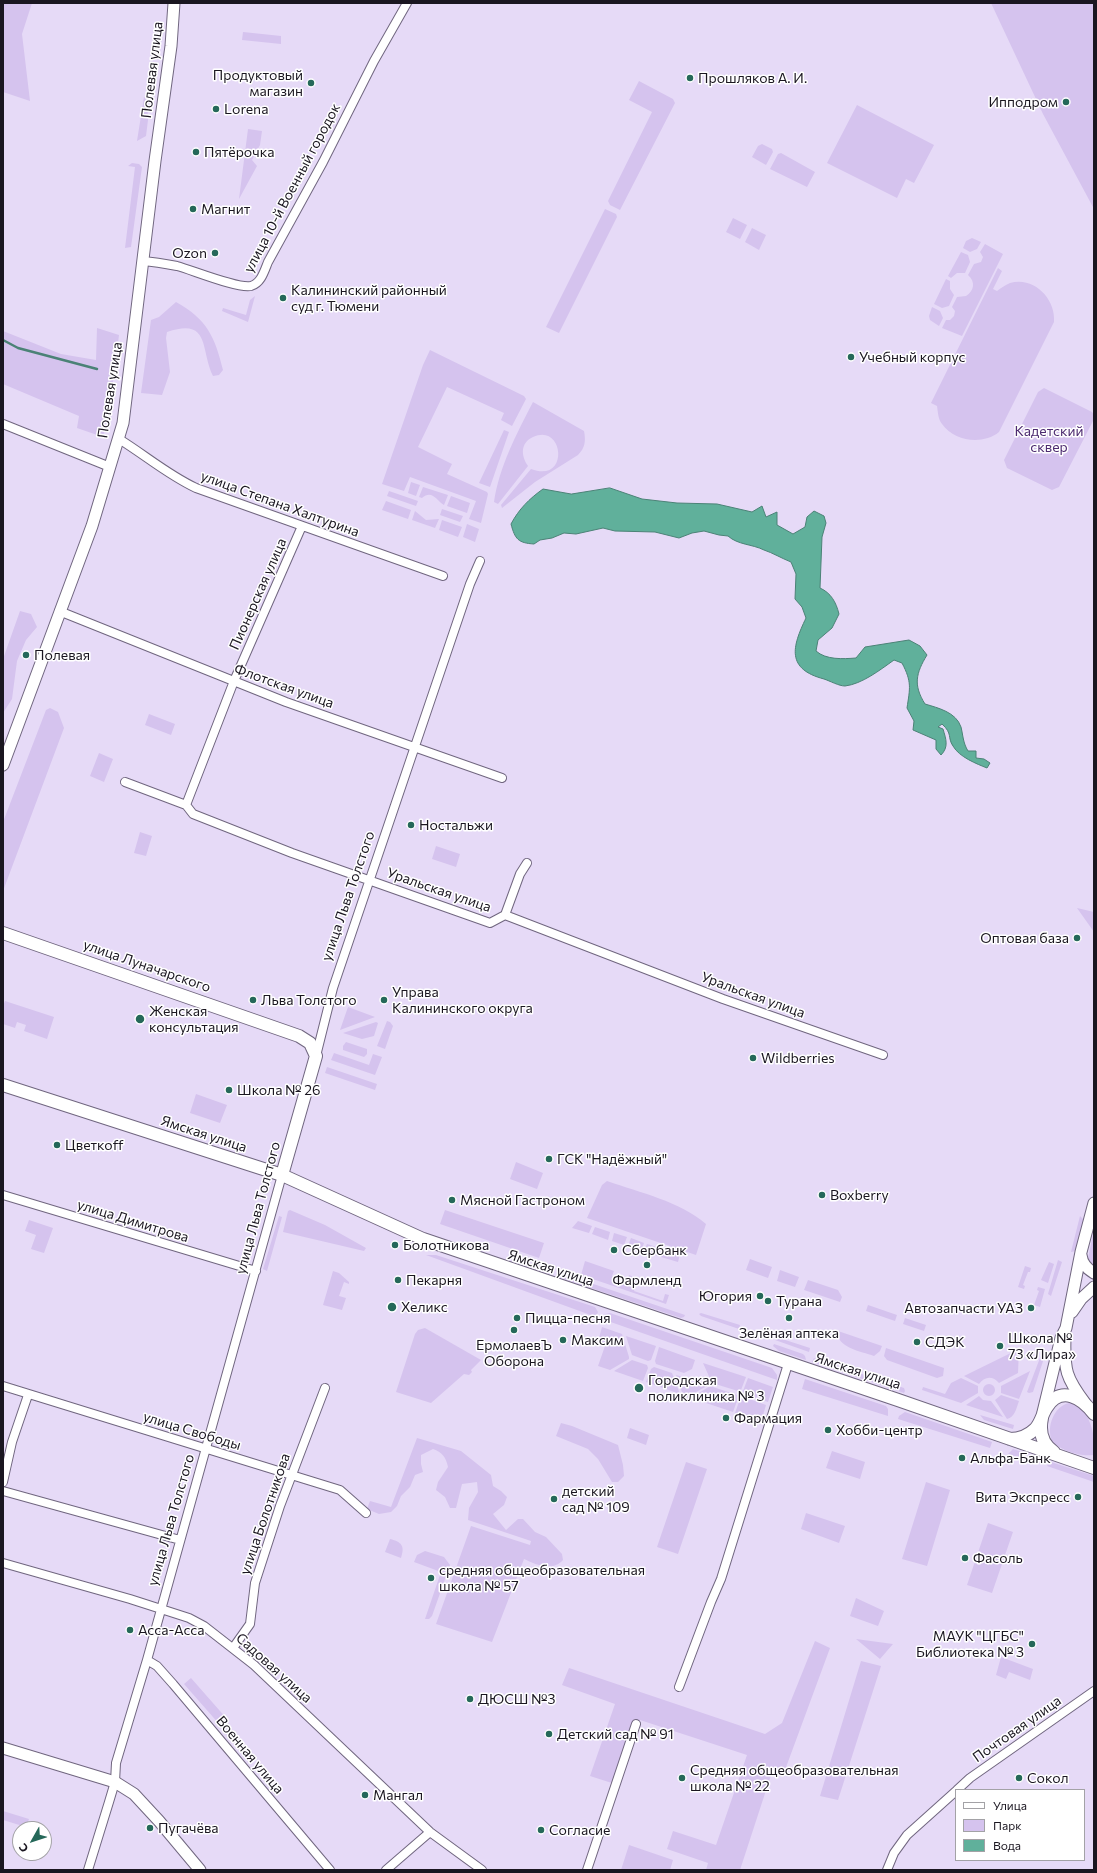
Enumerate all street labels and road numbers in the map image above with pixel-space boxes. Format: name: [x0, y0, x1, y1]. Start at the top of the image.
street label: Полевая улица: [138, 21, 166, 119]
street label: улица 10-й Военный городок: [240, 101, 344, 275]
street label: Полевая улица: [94, 341, 126, 439]
street label: улица Степана Халтурина: [198, 467, 362, 541]
street label: Пионерская улица: [226, 536, 290, 652]
street label: Флотская улица: [232, 660, 336, 712]
street label: улица Льва Толстого: [318, 829, 378, 963]
street label: Уральская улица: [385, 864, 493, 916]
street label: улица Луначарского: [81, 936, 213, 996]
street label: Уральская улица: [699, 968, 807, 1022]
street label: Ямская улица: [159, 1112, 249, 1156]
street label: улица Льва Толстого: [232, 1140, 284, 1276]
street label: улица Димитрова: [75, 1196, 191, 1246]
street label: Ямская улица: [506, 1246, 596, 1290]
street label: Ямская улица: [813, 1349, 903, 1393]
street label: улица Свободы: [141, 1408, 243, 1454]
street label: улица Болотникова: [236, 1451, 294, 1577]
street label: улица Льва Толстого: [144, 1452, 198, 1588]
street label: Садовая улица: [233, 1629, 315, 1707]
street label: Почтовая улица: [970, 1692, 1064, 1766]
street label: Военная улица: [213, 1713, 287, 1797]

